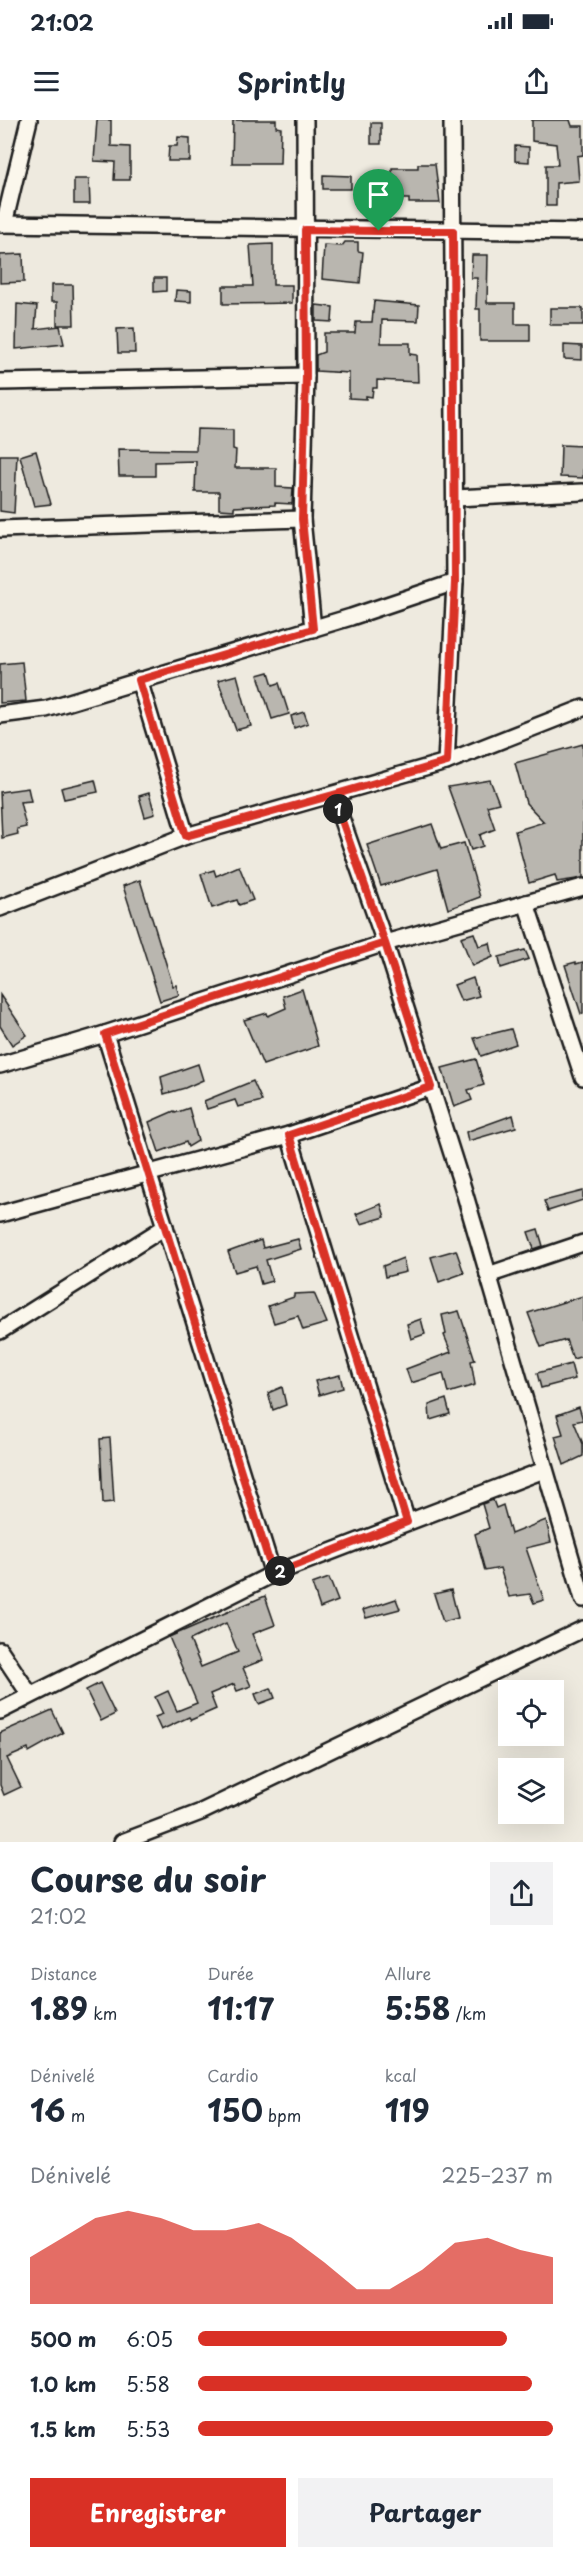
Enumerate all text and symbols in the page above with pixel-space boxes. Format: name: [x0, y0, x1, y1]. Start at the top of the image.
text: 21:02: [30, 5, 94, 38]
text: Sprintly: [237, 61, 346, 102]
icon: menu: [30, 65, 63, 98]
icon: share: [520, 65, 553, 98]
pin: [353, 169, 404, 231]
icon: arrive: [362, 178, 395, 211]
pin: 1: [323, 794, 353, 824]
text: 1: [334, 797, 342, 821]
pin: 2: [265, 1556, 295, 1586]
text: 2: [274, 1559, 286, 1583]
map controls: [498, 1680, 564, 1824]
button: locate: [498, 1680, 564, 1746]
button: layers: [498, 1758, 564, 1824]
text: Course du soir: [30, 1853, 266, 1903]
button: share: [490, 1862, 553, 1925]
text: 21:02: [30, 1901, 87, 1931]
text: Distance: [30, 1961, 97, 1985]
text: Durée: [207, 1961, 254, 1985]
text: Allure: [385, 1961, 431, 1985]
text: 1.89: [30, 1985, 88, 2030]
text: 11:17: [207, 1985, 274, 2030]
text: 5:58: [385, 1985, 451, 2030]
text: km: [88, 2001, 117, 2025]
text: /km: [451, 2001, 486, 2025]
text: Dénivelé: [30, 2063, 95, 2087]
text: Cardio: [207, 2063, 258, 2087]
text: kcal: [385, 2063, 417, 2087]
text: 16: [30, 2087, 65, 2132]
text: 150: [207, 2087, 263, 2132]
text: 119: [385, 2087, 430, 2132]
text: m: [65, 2103, 85, 2127]
text: bpm: [263, 2103, 301, 2127]
text: Dénivelé: [30, 2160, 111, 2190]
text: 225–237 m: [441, 2160, 553, 2190]
text: 500 m: [30, 2324, 97, 2354]
text: 6:05: [126, 2324, 173, 2354]
text: 1.0 km: [30, 2369, 97, 2399]
text: 5:58: [126, 2369, 170, 2399]
text: 1.5 km: [30, 2414, 96, 2444]
text: 5:53: [126, 2414, 170, 2444]
button: Enregistrer: [30, 2478, 286, 2547]
button: Partager: [298, 2478, 553, 2547]

